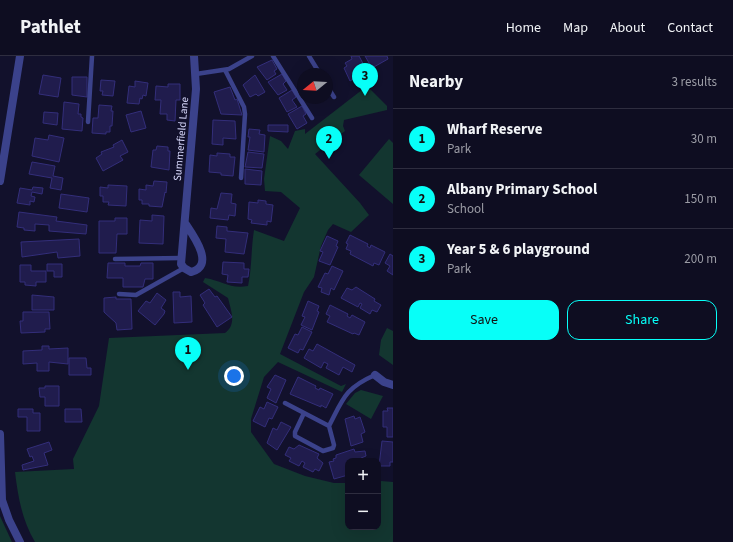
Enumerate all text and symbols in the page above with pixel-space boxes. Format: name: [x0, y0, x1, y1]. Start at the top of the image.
text: Pathlet: [20, 14, 81, 41]
text: Home: [506, 18, 541, 38]
text: Map: [563, 18, 588, 38]
text: About: [610, 18, 645, 38]
text: Contact: [667, 18, 713, 38]
pin: 3: [352, 63, 378, 96]
north arrow: [297, 68, 333, 104]
text: Nearby: [409, 70, 463, 94]
text: 3 results: [672, 73, 717, 91]
street label: Summerfield Lane: [170, 96, 192, 182]
text: Wharf Reserve: [447, 119, 543, 140]
pin: 2: [316, 126, 342, 159]
text: 1: [419, 130, 425, 148]
text: 30 m: [691, 130, 717, 148]
text: Park: [447, 140, 471, 158]
text: Albany Primary School: [447, 179, 597, 200]
text: 2: [419, 190, 425, 208]
text: 150 m: [684, 190, 717, 208]
text: School: [447, 200, 484, 218]
text: Year 5 & 6 playground: [447, 239, 590, 260]
text: 3: [419, 250, 425, 268]
text: 200 m: [684, 250, 717, 268]
text: Park: [447, 260, 471, 278]
button: Save: [409, 300, 559, 340]
button: Share: [567, 300, 717, 340]
pin: 1: [175, 337, 201, 370]
your location: [224, 366, 244, 386]
map controls: [345, 458, 381, 530]
button: +: [345, 458, 381, 494]
button: −: [345, 494, 381, 530]

